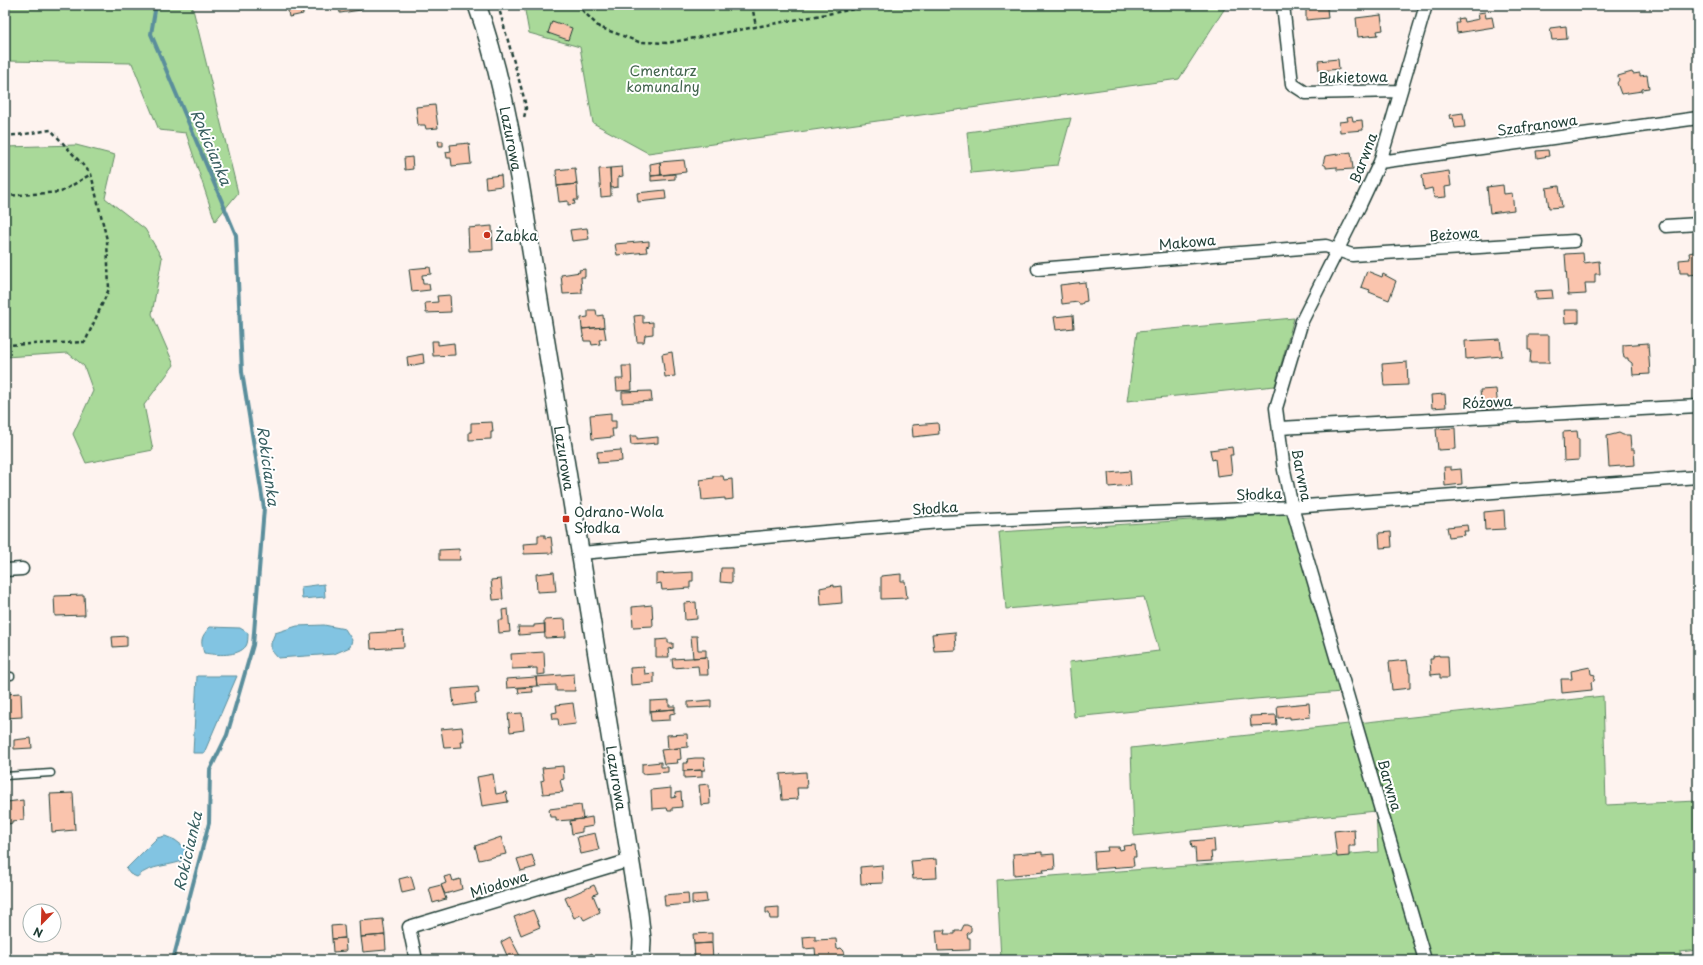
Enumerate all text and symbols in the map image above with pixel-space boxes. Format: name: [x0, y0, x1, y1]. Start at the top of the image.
park label: Cmentarz komunalny: [626, 60, 700, 97]
street label: Bukietowa: [1318, 66, 1388, 88]
street label: Lazurowa: [495, 104, 528, 173]
water label: Rokicianka: [186, 105, 239, 189]
street label: Szafranowa: [1496, 109, 1579, 141]
street label: Barwna: [1344, 129, 1382, 187]
street label: Beżowa: [1428, 222, 1480, 246]
place label: Żabka: [495, 225, 538, 246]
street label: Makowa: [1158, 229, 1217, 255]
marker: Żabka: [482, 230, 492, 240]
street label: Różowa: [1461, 390, 1513, 414]
water label: Rokicianka: [252, 424, 286, 508]
street label: Lazurowa: [549, 424, 580, 492]
street label: Barwna: [1287, 447, 1317, 503]
street label: Słodka: [1236, 483, 1283, 505]
street label: Słodka: [911, 496, 959, 520]
place label: Odrano-Wola Słodka: [574, 501, 664, 538]
marker: Odrano-Wola Słodka: [561, 514, 571, 524]
street label: Lazurowa: [601, 744, 633, 812]
street label: Barwna: [1373, 757, 1407, 814]
water label: Rokicianka: [167, 808, 207, 893]
street label: Miodowa: [467, 865, 531, 903]
north arrow: [22, 903, 62, 943]
text: N: [30, 923, 45, 942]

